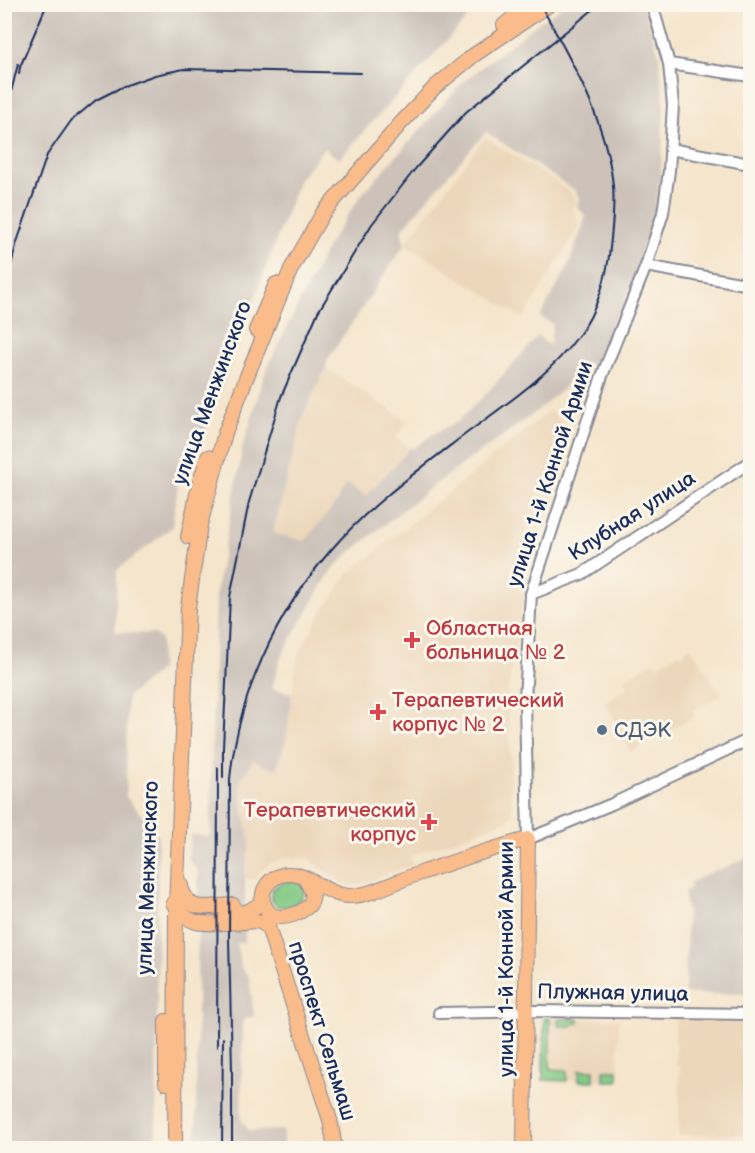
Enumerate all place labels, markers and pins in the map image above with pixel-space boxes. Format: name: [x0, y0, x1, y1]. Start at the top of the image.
place label: Областная больница № 2: [426, 616, 566, 665]
marker: Областная больница № 2: [403, 631, 421, 649]
place label: Терапевтический корпус № 2: [392, 688, 564, 737]
marker: Терапевтический корпус № 2: [369, 703, 387, 721]
place label: СДЭК: [614, 718, 671, 743]
marker: СДЭК: [595, 723, 609, 737]
place label: Терапевтический корпус: [244, 798, 416, 847]
marker: Терапевтический корпус: [420, 813, 438, 831]

